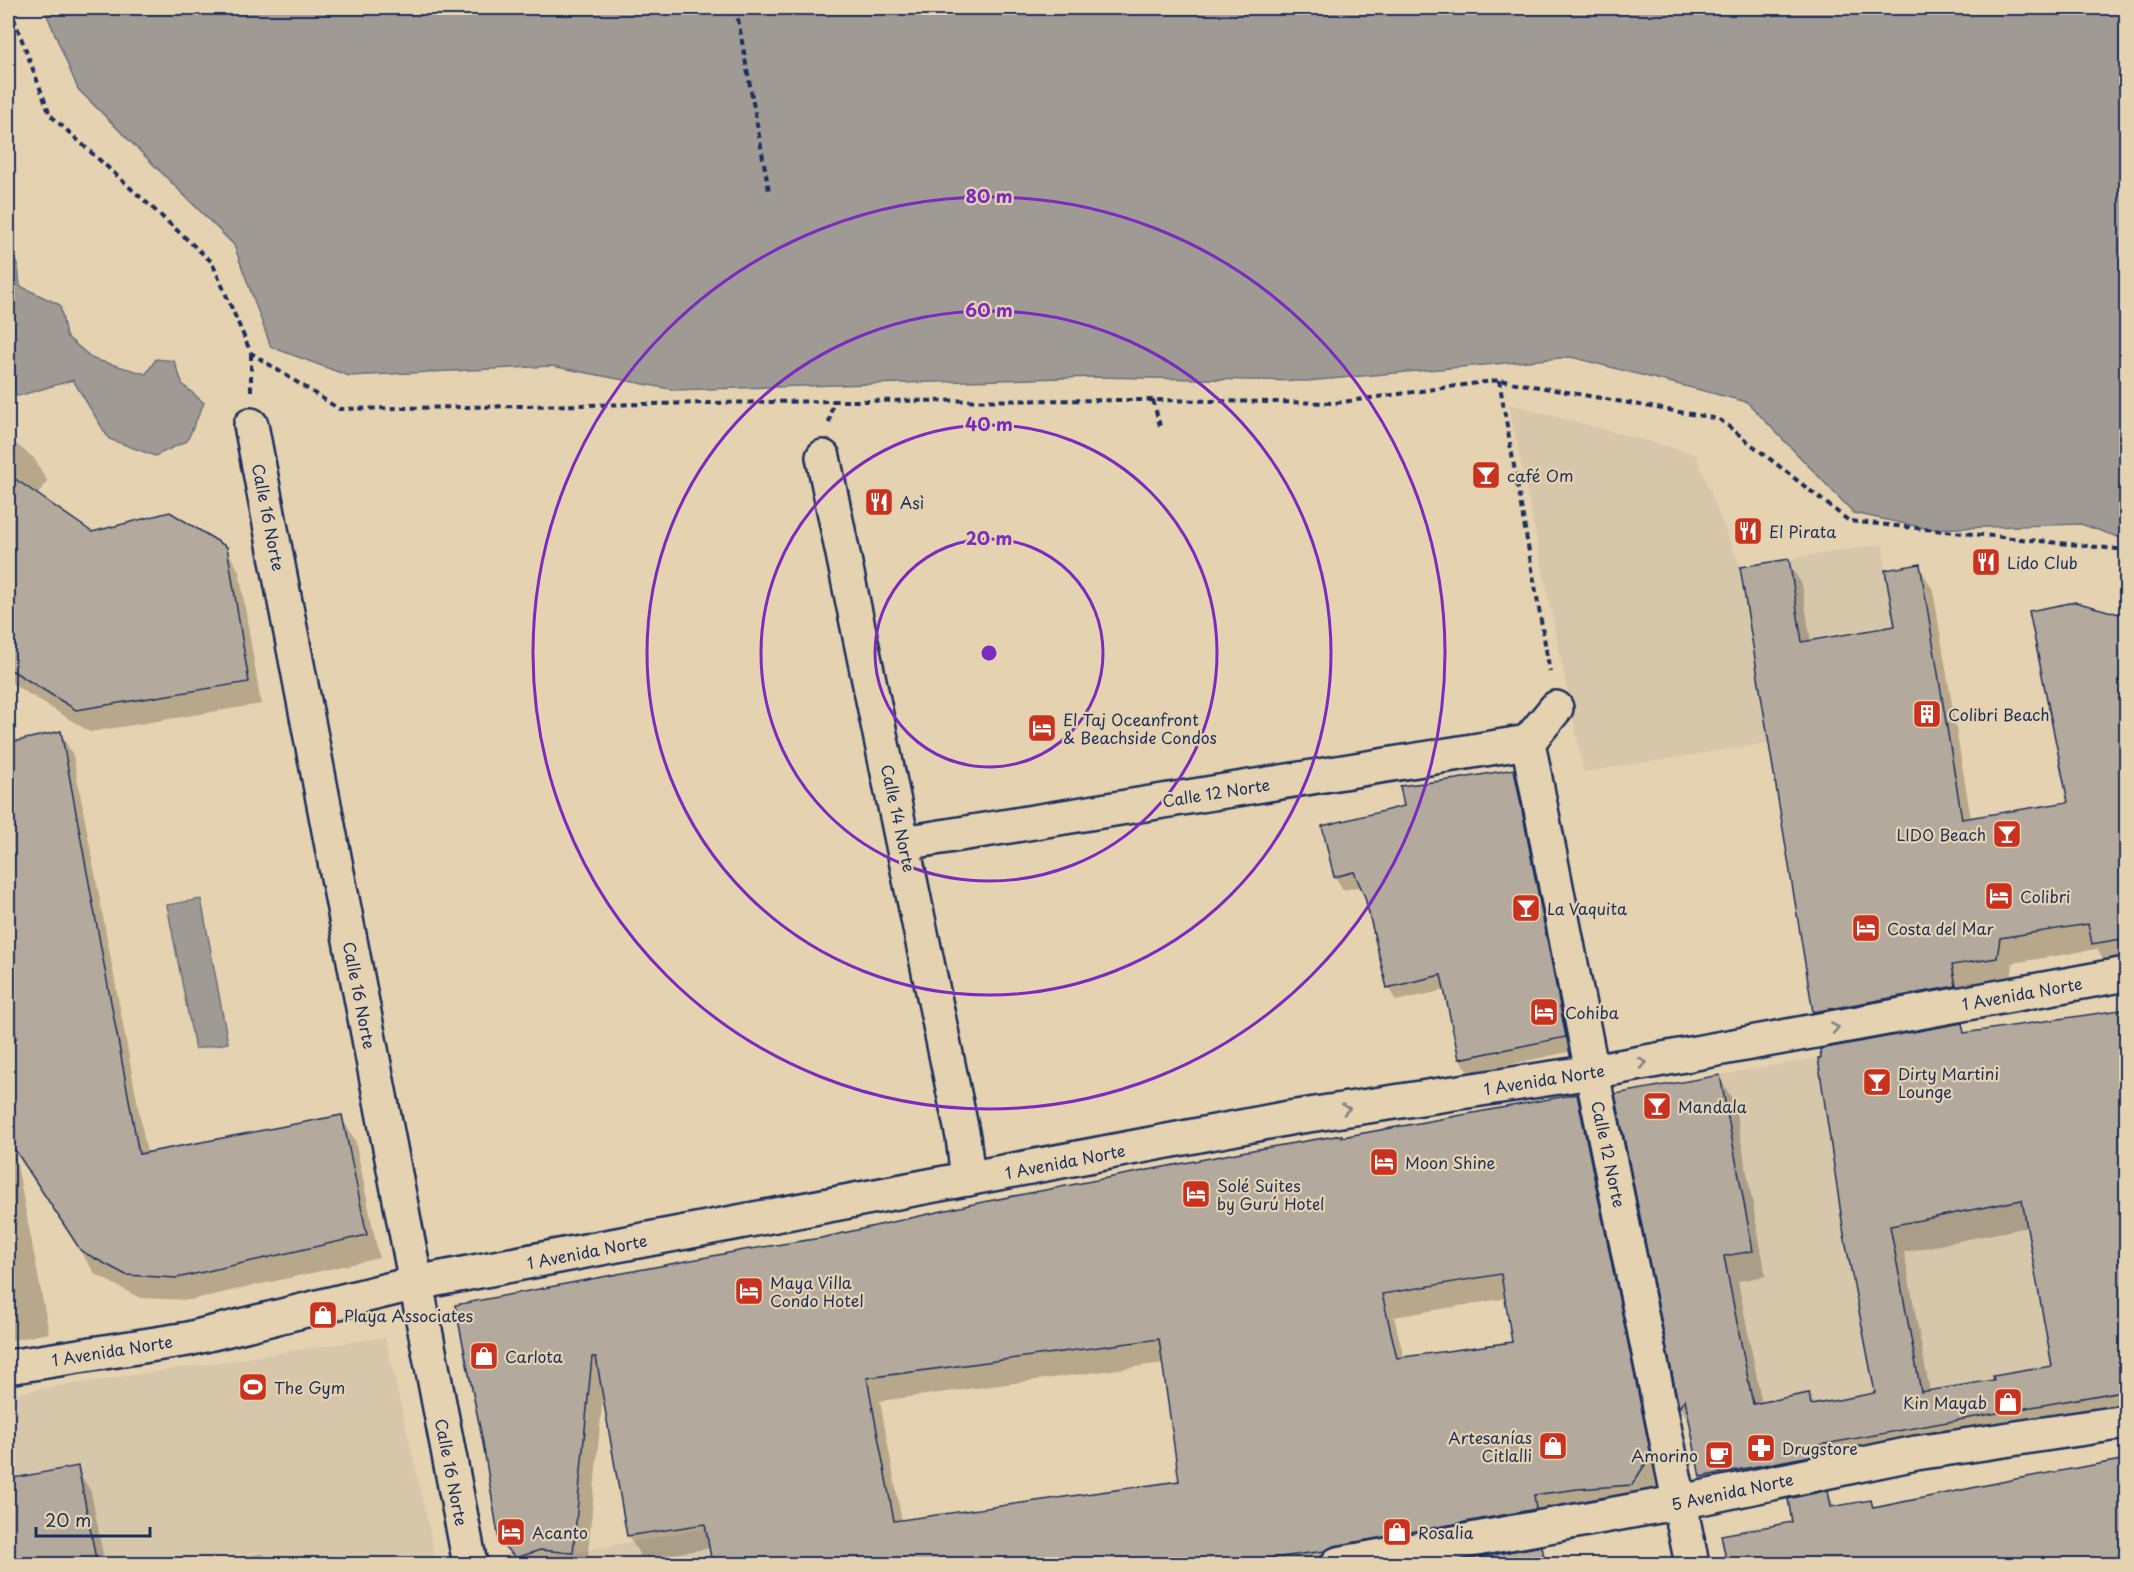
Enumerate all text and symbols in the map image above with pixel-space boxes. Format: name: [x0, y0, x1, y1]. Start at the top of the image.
text: 80 m: [965, 182, 1013, 209]
text: 60 m: [965, 296, 1013, 323]
text: 40 m: [965, 410, 1013, 437]
bar icon: café Om: [1470, 459, 1502, 491]
street label: Calle 16 Norte: [247, 461, 291, 573]
place label: café Om: [1507, 463, 1574, 487]
restaurant icon: Asì: [863, 486, 895, 518]
place label: Asì: [900, 490, 924, 514]
restaurant icon: El Pirata: [1732, 515, 1764, 547]
place label: El Pirata: [1769, 519, 1836, 543]
text: 20 m: [966, 524, 1012, 551]
restaurant icon: Lido Club: [1970, 546, 2002, 578]
place label: Lido Club: [2007, 550, 2078, 574]
centre of rings: [979, 643, 999, 663]
building icon: Colibri Beach: [1911, 698, 1943, 730]
place label: Colibri Beach: [1948, 702, 2050, 726]
place label: El Taj Oceanfront & Beachside Condos: [1063, 707, 1217, 749]
hotel icon: El Taj Oceanfront & Beachside Condos: [1026, 712, 1058, 744]
street label: Calle 14 Norte: [876, 762, 922, 874]
street label: Calle 12 Norte: [1161, 772, 1271, 812]
bar icon: LIDO Beach: [1991, 818, 2023, 850]
place label: LIDO Beach: [1896, 822, 1986, 846]
hotel icon: Colibri: [1983, 880, 2015, 912]
place label: Colibri: [2020, 884, 2070, 908]
bar icon: La Vaquita: [1510, 892, 1542, 924]
place label: La Vaquita: [1547, 896, 1627, 920]
hotel icon: Costa del Mar: [1850, 912, 1882, 944]
place label: Costa del Mar: [1887, 916, 1994, 940]
street label: Calle 16 Norte: [338, 939, 382, 1051]
street label: 1 Avenida Norte: [1960, 971, 2084, 1015]
hotel icon: Cohiba: [1528, 996, 1560, 1028]
place label: Cohiba: [1565, 1000, 1619, 1024]
one-way arrow: [1830, 1022, 1839, 1034]
one-way arrow: [1637, 1057, 1647, 1070]
street label: 1 Avenida Norte: [1482, 1058, 1606, 1100]
place label: Dirty Martini Lounge: [1898, 1061, 1999, 1103]
bar icon: Dirty Martini Lounge: [1861, 1066, 1893, 1098]
bar icon: Mandala: [1641, 1090, 1673, 1122]
place label: Mandala: [1678, 1094, 1747, 1118]
street label: Calle 12 Norte: [1586, 1098, 1632, 1210]
one-way arrow: [1342, 1104, 1351, 1116]
street label: 1 Avenida Norte: [1003, 1138, 1127, 1184]
hotel icon: Moon Shine: [1368, 1146, 1400, 1178]
place label: Moon Shine: [1405, 1150, 1496, 1174]
place label: Solé Suites by Gurú Hotel: [1217, 1173, 1325, 1215]
hotel icon: Solé Suites by Gurú Hotel: [1180, 1178, 1212, 1210]
street label: 1 Avenida Norte: [525, 1228, 649, 1274]
place label: Maya Villa Condo Hotel: [770, 1270, 864, 1312]
hotel icon: Maya Villa Condo Hotel: [733, 1275, 765, 1307]
shop icon: Playa Associates: [307, 1299, 339, 1331]
place label: Playa Associates: [344, 1303, 473, 1327]
street label: 1 Avenida Norte: [50, 1329, 174, 1371]
shop icon: Carlota: [468, 1340, 500, 1372]
place label: Carlota: [505, 1344, 563, 1368]
sports icon: The Gym: [237, 1371, 269, 1403]
place label: The Gym: [274, 1375, 345, 1399]
shop icon: Kin Mayab: [1992, 1386, 2024, 1418]
place label: Kin Mayab: [1903, 1390, 1987, 1414]
street label: Calle 16 Norte: [430, 1416, 474, 1528]
place label: Artesanías Citlalli: [1448, 1425, 1532, 1467]
shop icon: Artesanías Citlalli: [1537, 1430, 1569, 1462]
pharmacy icon: Drugstore: [1745, 1432, 1777, 1464]
place label: Drugstore: [1782, 1436, 1858, 1460]
cafe icon: Amorino: [1703, 1439, 1735, 1471]
place label: Amorino: [1631, 1443, 1698, 1467]
street label: 5 Avenida Norte: [1669, 1466, 1795, 1516]
scale bar: [36, 1500, 150, 1538]
text: 20 m: [45, 1506, 91, 1533]
hotel icon: Acanto: [495, 1516, 527, 1548]
shop icon: Rosalia: [1381, 1516, 1413, 1548]
place label: Acanto: [532, 1520, 588, 1544]
place label: Rosalia: [1418, 1520, 1474, 1544]

